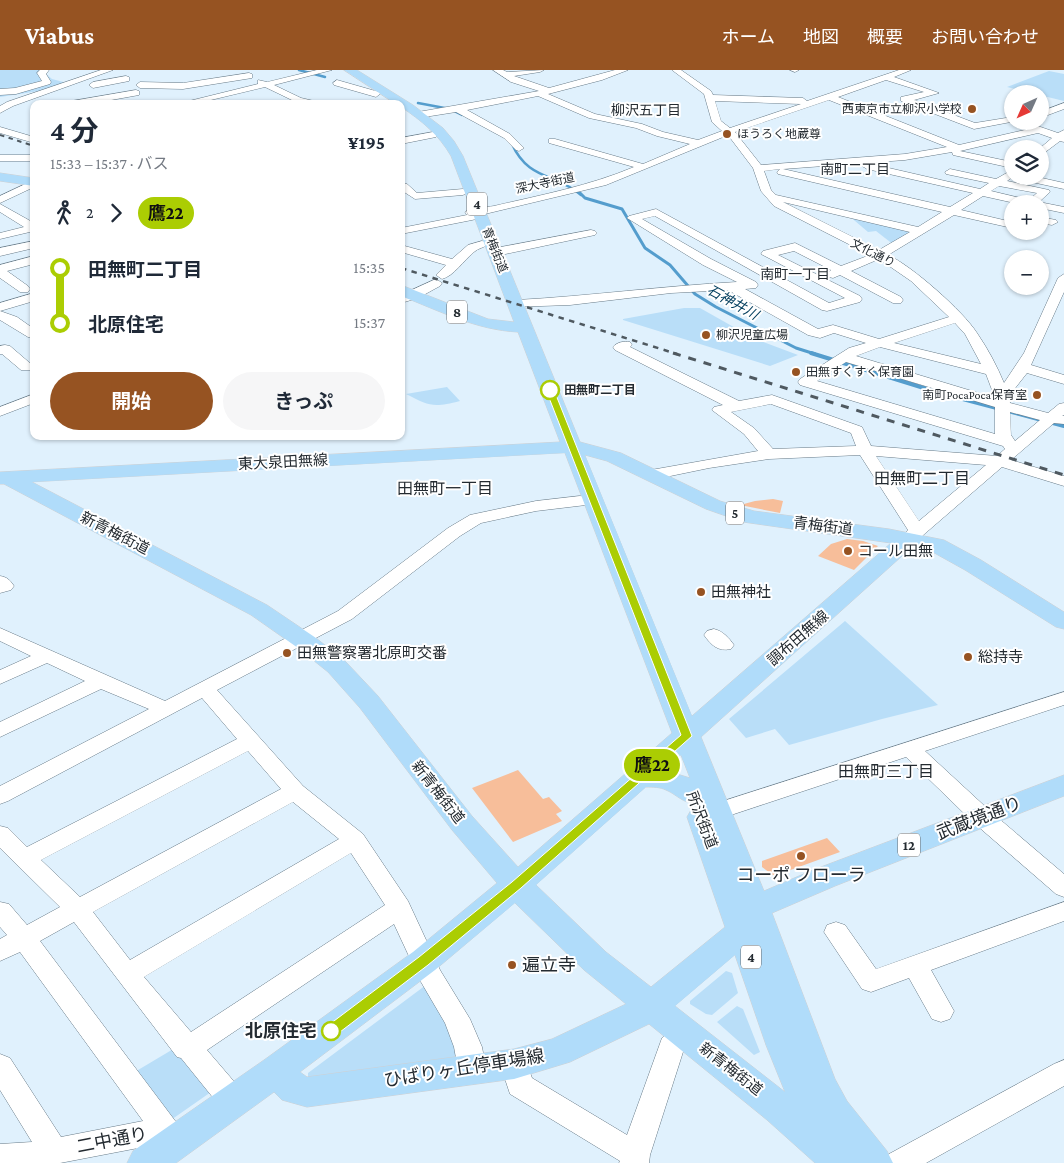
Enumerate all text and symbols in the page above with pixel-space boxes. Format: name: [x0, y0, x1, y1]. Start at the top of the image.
text: Viabus: [25, 22, 94, 49]
text: ホーム: [722, 27, 775, 47]
text: 地図: [803, 27, 839, 47]
text: 概要: [867, 27, 903, 47]
text: お問い合わせ: [931, 27, 1039, 47]
north arrow: [1004, 85, 1049, 130]
map controls: [1004, 85, 1049, 295]
district label: 柳沢五丁目: [611, 102, 681, 118]
place label: 西東京市立柳沢小学校: [842, 102, 962, 116]
marker: 西東京市立柳沢小学校: [966, 103, 978, 115]
text: 4 分: [50, 115, 98, 146]
place label: ほうろく地蔵尊: [737, 127, 821, 141]
marker: ほうろく地蔵尊: [721, 128, 733, 140]
text: ¥195: [348, 132, 385, 153]
button: layers: [1004, 140, 1049, 185]
text: 15:33 – 15:37 · バス: [50, 155, 169, 172]
district label: 南町二丁目: [820, 161, 890, 177]
street label: 深大寺街道: [514, 170, 576, 196]
road number: 4: [467, 192, 487, 216]
button: +: [1004, 195, 1049, 240]
icon: walk: [50, 199, 78, 227]
icon: forward: [102, 199, 130, 227]
text: 鷹22: [148, 203, 184, 223]
text: 2: [86, 204, 94, 221]
street label: 青梅街道: [480, 225, 510, 275]
street label: 文化通り: [848, 236, 898, 270]
button: −: [1004, 250, 1049, 295]
text: 田無町二丁目: [88, 259, 202, 280]
text: 15:35: [353, 259, 385, 276]
district label: 南町一丁目: [760, 266, 830, 282]
water label: 石神井川: [705, 281, 763, 324]
road number: 8: [447, 300, 467, 323]
text: 北原住宅: [88, 314, 164, 335]
text: 15:37: [354, 314, 385, 331]
place label: 柳沢児童広場: [716, 328, 788, 342]
marker: 柳沢児童広場: [700, 329, 712, 341]
place label: 田無すくすく保育園: [806, 365, 914, 379]
marker: 田無すくすく保育園: [790, 366, 802, 378]
button: 開始: [50, 372, 213, 430]
button: きっぷ: [223, 372, 385, 430]
marker: 田無町二丁目: [540, 380, 560, 400]
place label: 田無町二丁目: [564, 383, 636, 397]
place label: 南町PocaPoca保育室: [922, 388, 1027, 402]
marker: 南町PocaPoca保育室: [1031, 389, 1043, 401]
street label: 東大泉田無線: [238, 452, 328, 472]
district label: 田無町二丁目: [874, 470, 970, 487]
district label: 田無町一丁目: [397, 480, 493, 497]
road number: 5: [726, 502, 744, 524]
street label: 新青梅街道: [78, 508, 153, 557]
street label: 青梅街道: [792, 513, 854, 538]
place label: コール田無: [858, 543, 933, 559]
marker: コール田無: [842, 545, 854, 557]
place label: 田無神社: [711, 584, 771, 600]
marker: 田無神社: [695, 586, 707, 598]
street label: 調布田無線: [764, 607, 832, 669]
place label: 田無警察署北原町交番: [297, 644, 447, 661]
marker: 田無警察署北原町交番: [281, 647, 293, 659]
place label: 総持寺: [978, 648, 1023, 665]
marker: 総持寺: [962, 651, 974, 663]
line badge: 鷹22: [623, 749, 681, 781]
text: 鷹22: [634, 755, 670, 775]
street label: 新青梅街道: [409, 757, 468, 826]
district label: 田無町三丁目: [838, 763, 934, 780]
street label: 所沢街道: [684, 789, 720, 851]
street label: 武蔵境通り: [933, 793, 1025, 843]
road number: 12: [898, 834, 920, 856]
marker: コーポ フローラ: [795, 850, 807, 862]
place label: コーポ フローラ: [736, 865, 866, 885]
road number: 4: [741, 946, 761, 969]
place label: 遍立寺: [522, 955, 576, 975]
marker: 遍立寺: [506, 959, 518, 971]
place label: 北原住宅: [245, 1021, 317, 1041]
marker: 北原住宅: [321, 1021, 341, 1041]
street label: 新青梅街道: [697, 1039, 766, 1098]
street label: ひばりヶ丘停車場線: [382, 1045, 546, 1091]
street label: 二中通り: [75, 1123, 149, 1157]

